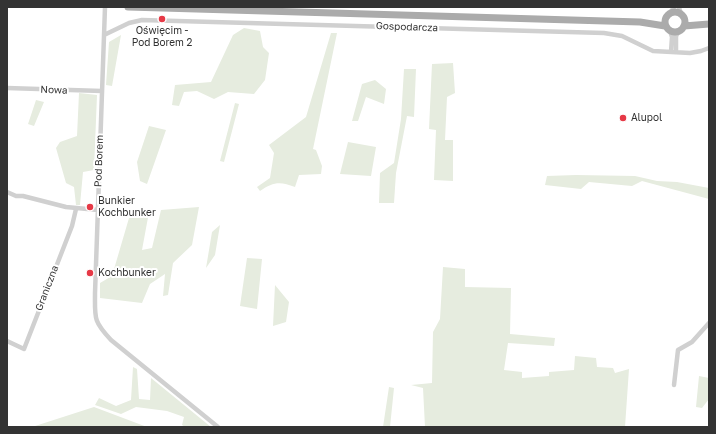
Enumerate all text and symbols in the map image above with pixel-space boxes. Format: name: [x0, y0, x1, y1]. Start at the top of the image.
marker: Oświęcim - Pod Borem 2: [157, 14, 167, 24]
street label: Gospodarcza: [376, 20, 438, 34]
place label: Oświęcim - Pod Borem 2: [132, 25, 192, 48]
street label: Nowa: [40, 84, 68, 96]
place label: Alupol: [631, 112, 662, 124]
marker: Alupol: [618, 113, 628, 123]
street label: Pod Borem: [92, 135, 106, 187]
place label: Bunkier Kochbunker: [98, 195, 156, 218]
marker: Bunkier Kochbunker: [85, 202, 95, 212]
street label: Graniczna: [33, 264, 61, 312]
place label: Kochbunker: [98, 267, 156, 279]
marker: Kochbunker: [85, 268, 95, 278]

